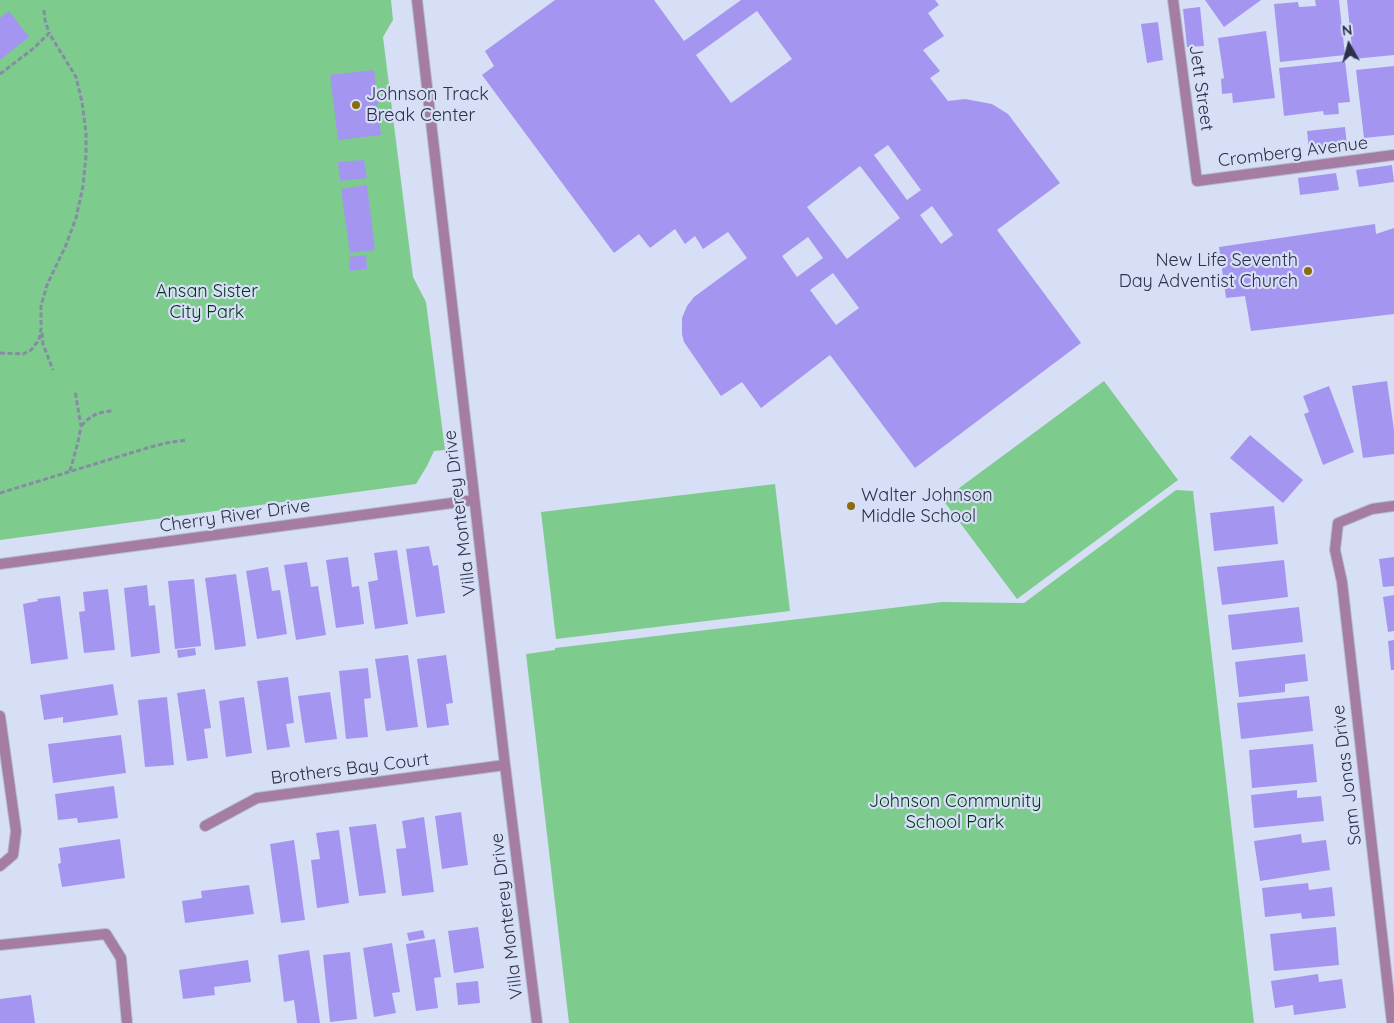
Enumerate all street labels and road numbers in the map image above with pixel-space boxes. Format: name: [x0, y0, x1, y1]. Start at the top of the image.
street label: Jett Street: [1184, 44, 1218, 132]
street label: Cromberg Avenue: [1217, 132, 1369, 172]
street label: Villa Monterey Drive: [439, 429, 481, 597]
street label: Cherry River Drive: [158, 495, 312, 537]
street label: Sam Jonas Drive: [1328, 703, 1366, 847]
street label: Brothers Bay Court: [269, 749, 431, 789]
street label: Villa Monterey Drive: [486, 832, 528, 1000]

